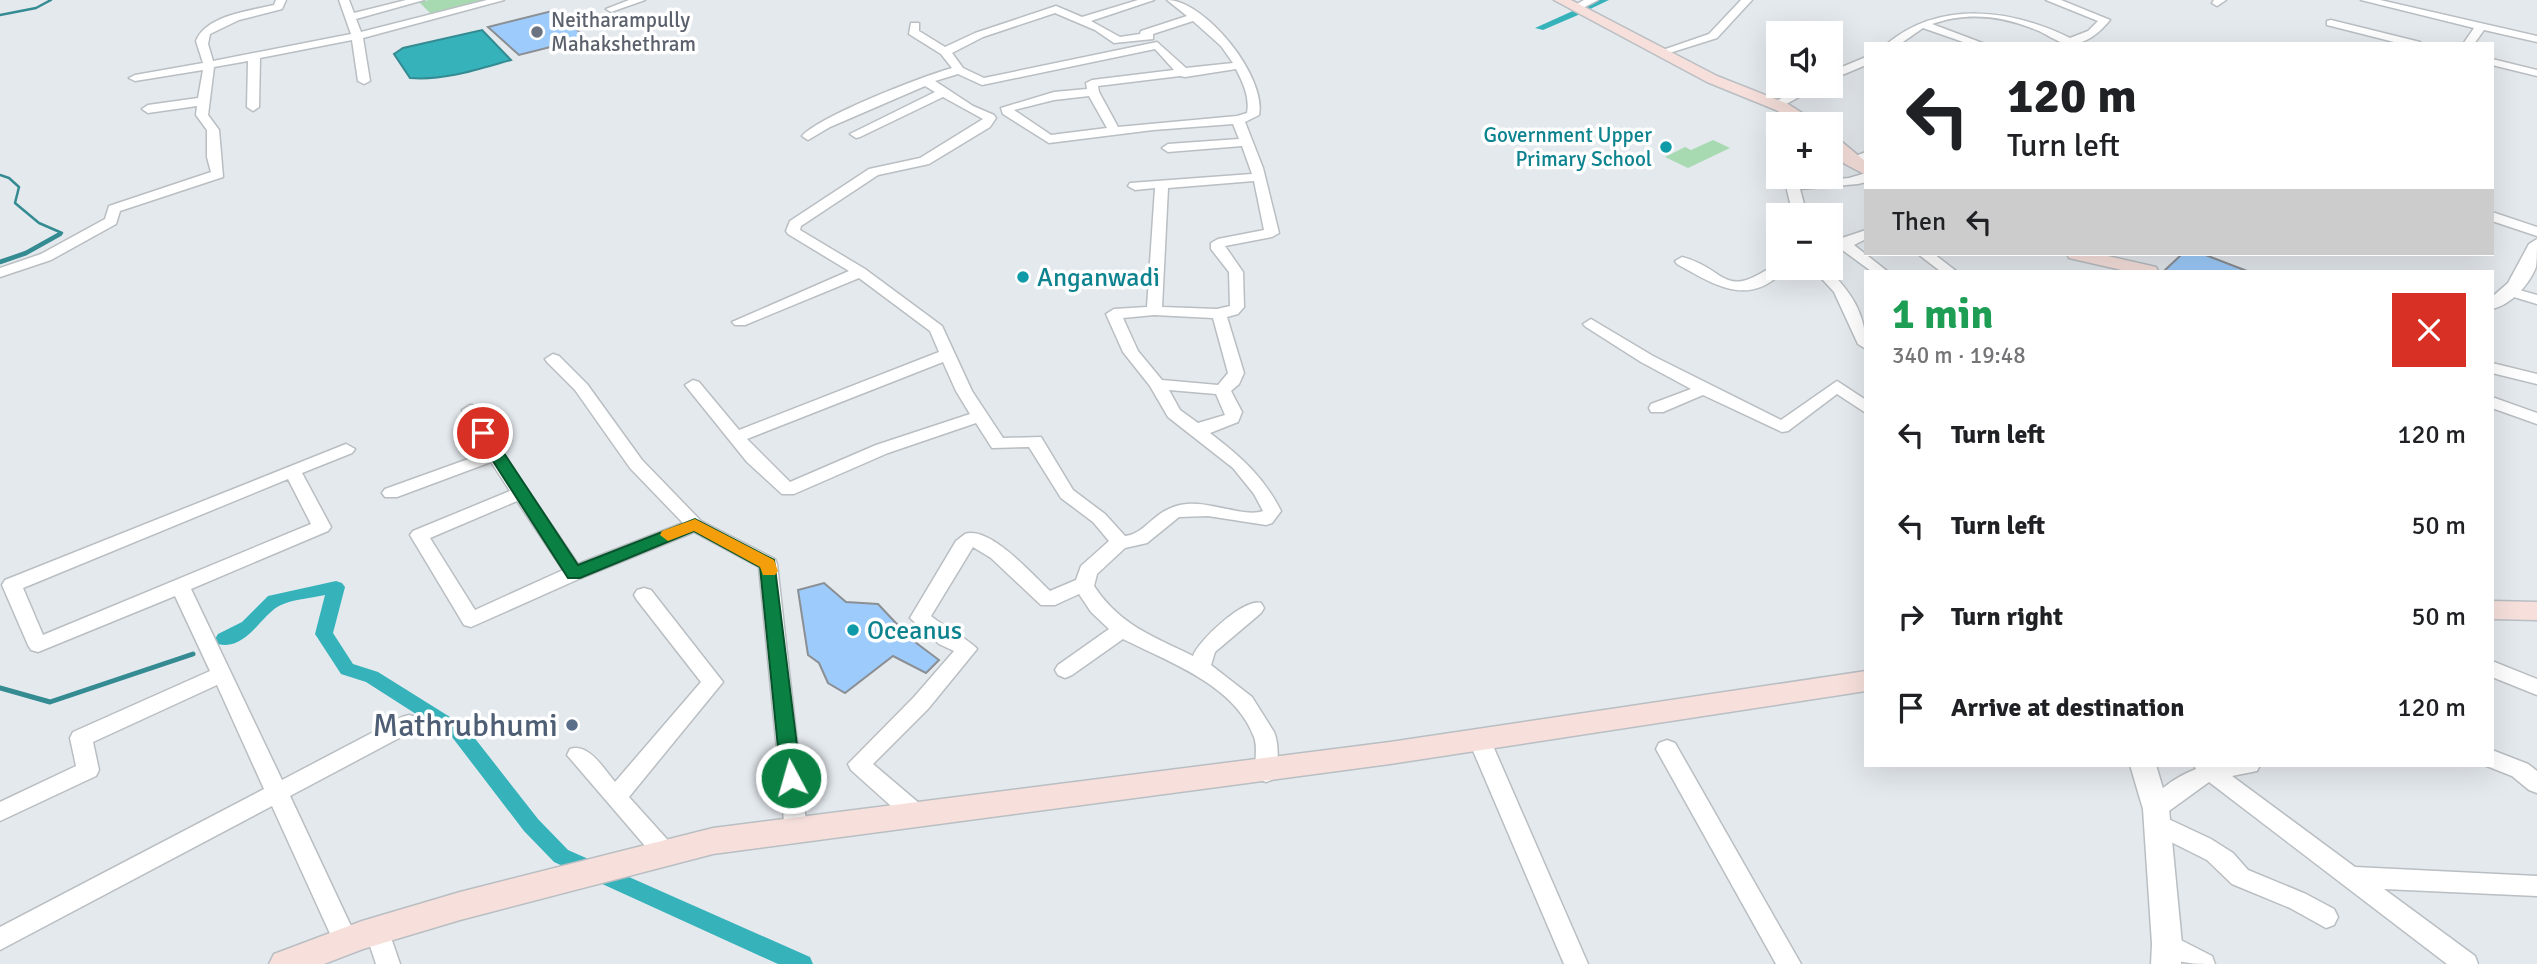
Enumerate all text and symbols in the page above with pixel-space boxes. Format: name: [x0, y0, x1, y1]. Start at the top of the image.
place label: Neitharampully Mahakshethram: [551, 7, 696, 57]
map controls: [1766, 21, 1843, 280]
button: sound: [1766, 21, 1843, 98]
marker: Neitharampully Mahakshethram: [529, 24, 545, 40]
text: 120 m: [2007, 66, 2137, 126]
icon: left: [1892, 70, 1983, 161]
button: +: [1766, 112, 1843, 189]
place label: Government Upper Primary School: [1484, 122, 1652, 172]
text: Turn left: [2007, 126, 2120, 165]
marker: Government Upper Primary School: [1658, 139, 1674, 155]
button: −: [1766, 203, 1843, 280]
icon: left: [1960, 203, 1998, 241]
text: Then: [1892, 206, 1946, 238]
place label: Anganwadi: [1037, 262, 1160, 294]
marker: Anganwadi: [1015, 269, 1031, 285]
text: 1 min: [1892, 289, 1993, 340]
button: close: [2392, 293, 2466, 367]
text: 340 m · 19:48: [1892, 341, 2026, 370]
pin: [453, 403, 513, 463]
icon: arrive: [464, 414, 502, 452]
icon: left: [1892, 416, 1930, 454]
text: Turn left: [1951, 419, 2045, 451]
text: 120 m: [2397, 419, 2466, 451]
icon: left: [1892, 507, 1930, 545]
text: Turn left: [1951, 510, 2045, 542]
text: 50 m: [2411, 510, 2466, 542]
icon: right: [1892, 598, 1930, 636]
text: Turn right: [1951, 601, 2063, 633]
text: 50 m: [2411, 601, 2466, 633]
place label: Oceanus: [867, 615, 962, 647]
marker: Oceanus: [845, 622, 861, 638]
icon: arrive: [1892, 689, 1930, 727]
text: Arrive at destination: [1951, 692, 2184, 724]
text: 120 m: [2397, 692, 2466, 724]
place label: Mathrubhumi: [372, 706, 558, 745]
marker: Mathrubhumi: [564, 717, 580, 733]
position arrow: [754, 741, 828, 815]

